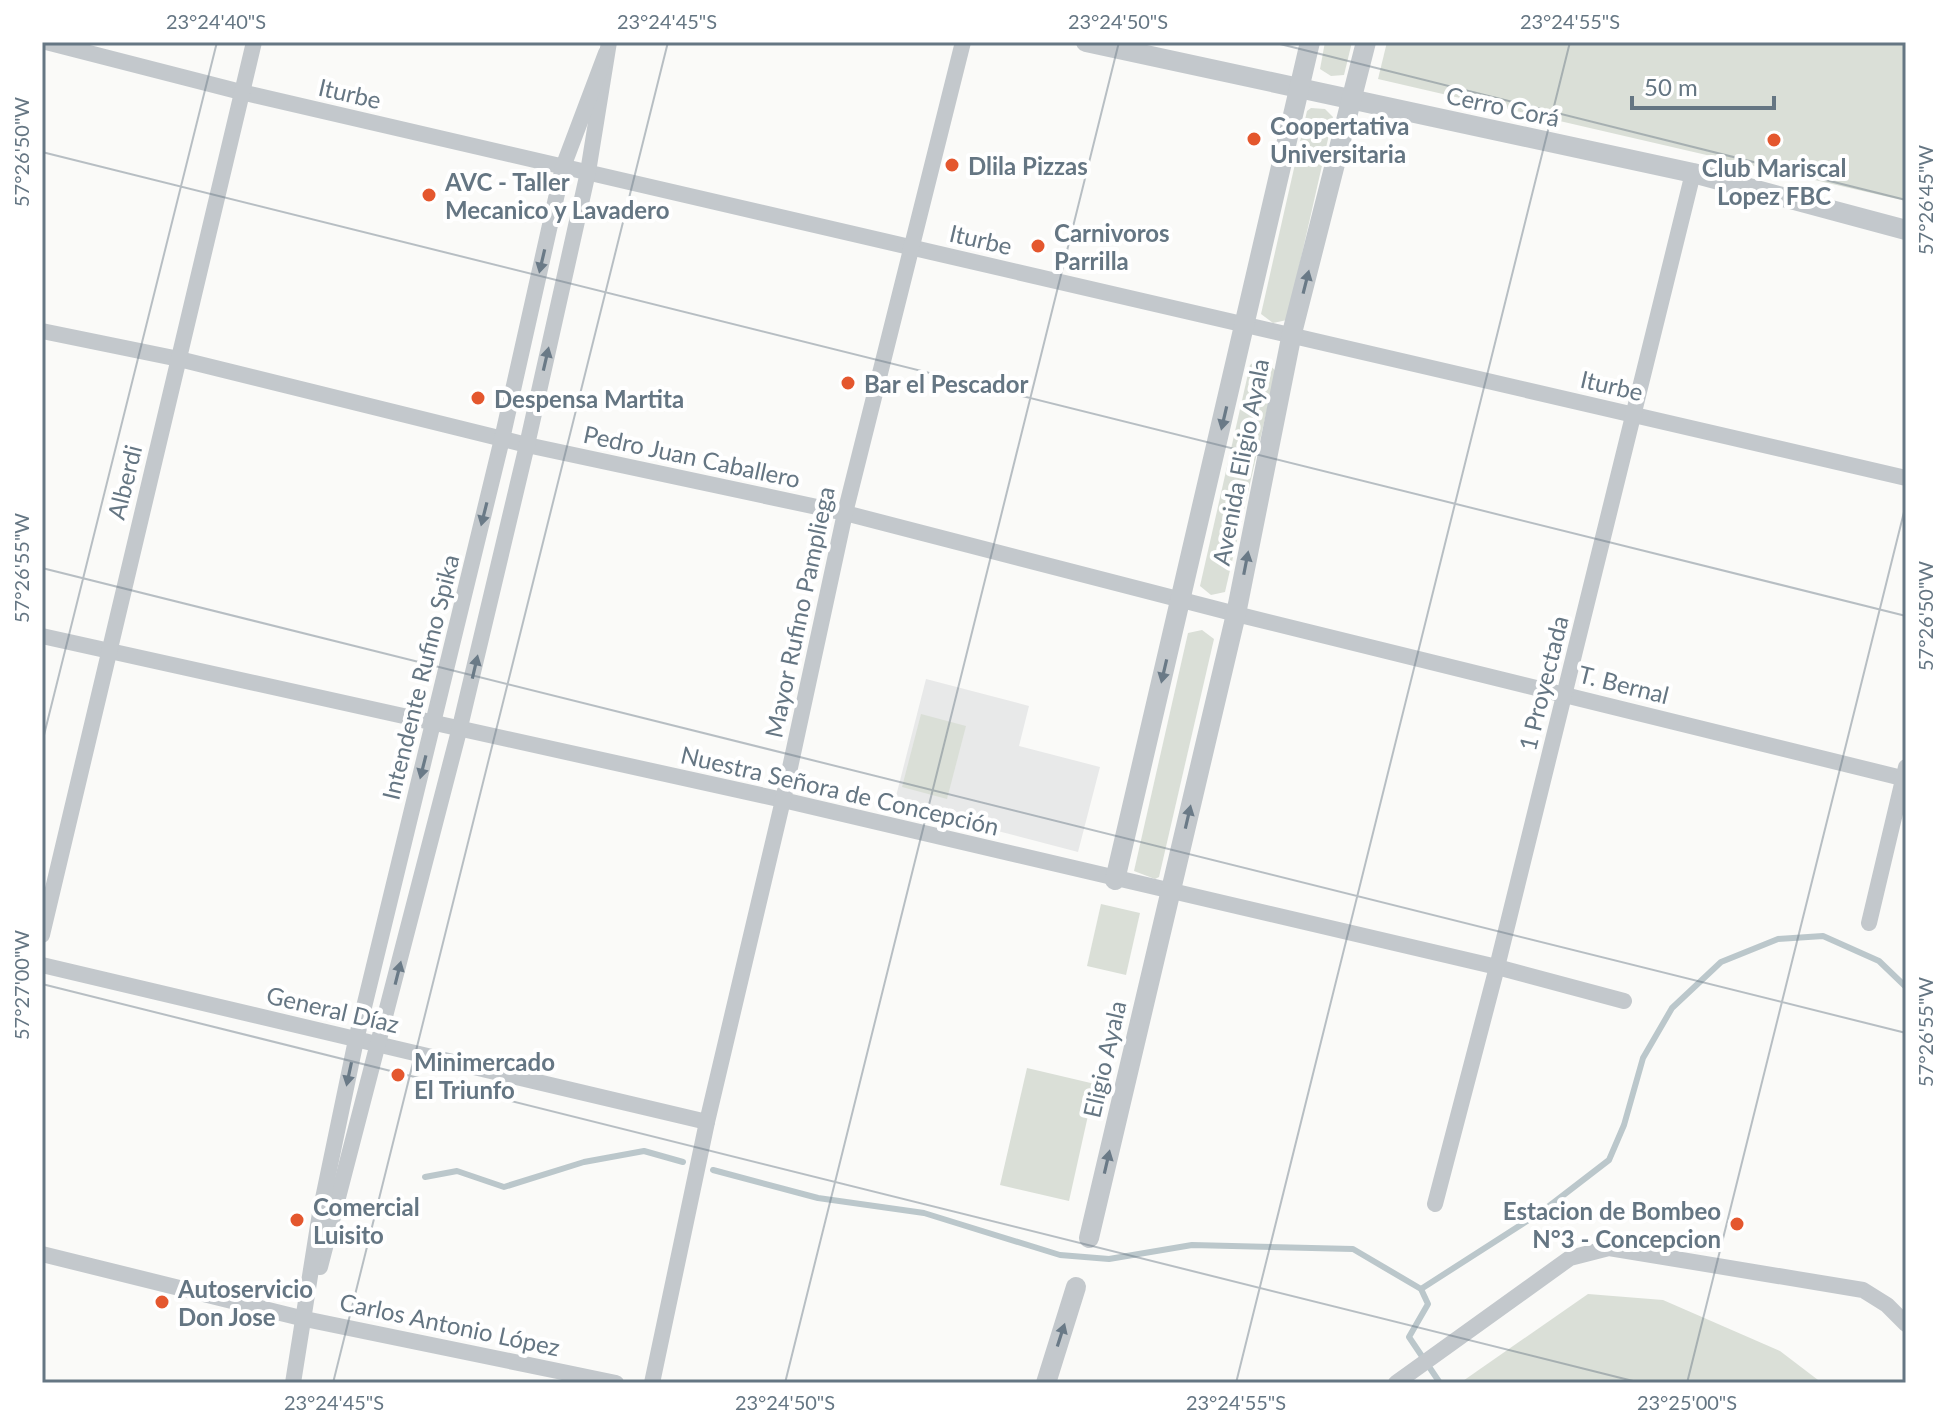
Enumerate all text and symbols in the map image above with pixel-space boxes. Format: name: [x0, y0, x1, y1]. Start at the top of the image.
text: 23°24'40"S: [166, 9, 266, 33]
text: 23°24'45"S: [617, 9, 717, 33]
text: 23°24'50"S: [1068, 9, 1168, 33]
text: 23°24'55"S: [1520, 9, 1620, 33]
scale bar: [1632, 60, 1774, 110]
street label: Iturbe: [316, 72, 384, 114]
text: 50 m: [1644, 72, 1698, 101]
street label: Cerro Corá: [1444, 80, 1562, 132]
text: 57°26'50"W: [9, 97, 33, 207]
place label: Coopertativa Universitaria: [1270, 111, 1410, 168]
marker: Coopertativa Universitaria: [1245, 130, 1263, 148]
marker: Club Mariscal Lopez FBC: [1765, 131, 1783, 149]
text: 57°26'45"W: [1913, 145, 1937, 255]
place label: Dlila Pizzas: [968, 151, 1088, 180]
place label: Club Mariscal Lopez FBC: [1702, 153, 1846, 210]
marker: Dlila Pizzas: [943, 156, 961, 174]
place label: AVC - Taller Mecanico y Lavadero: [444, 167, 670, 224]
marker: AVC - Taller Mecanico y Lavadero: [420, 186, 438, 204]
street label: Iturbe: [947, 218, 1015, 260]
place label: Carnivoros Parrilla: [1054, 218, 1170, 275]
marker: Carnivoros Parrilla: [1029, 237, 1047, 255]
one-way arrow: [535, 248, 548, 273]
one-way arrow: [1300, 269, 1312, 294]
one-way arrow: [540, 346, 553, 371]
street label: Avenida Eligio Ayala: [1206, 356, 1274, 568]
street label: Iturbe: [1578, 364, 1646, 406]
place label: Bar el Pescador: [864, 369, 1028, 398]
marker: Bar el Pescador: [839, 374, 857, 392]
place label: Despensa Martita: [494, 384, 684, 413]
marker: Despensa Martita: [469, 389, 487, 407]
one-way arrow: [1217, 406, 1230, 431]
street label: Pedro Juan Caballero: [581, 419, 803, 493]
street label: Alberdi: [101, 442, 147, 522]
street label: Mayor Rufino Pampliega: [758, 484, 840, 740]
one-way arrow: [477, 502, 490, 527]
text: 57°26'55"W: [9, 513, 33, 623]
street label: Intendente Rufino Spika: [375, 551, 465, 803]
one-way arrow: [1240, 551, 1253, 576]
text: 57°26'50"W: [1913, 561, 1937, 671]
street label: 1 Proyectada: [1512, 613, 1574, 753]
one-way arrow: [469, 654, 481, 679]
one-way arrow: [1157, 659, 1170, 684]
street label: T. Bernal: [1576, 659, 1672, 709]
street label: Nuestra Señora de Concepción: [678, 739, 1002, 841]
one-way arrow: [416, 755, 429, 780]
one-way arrow: [1182, 804, 1195, 829]
text: 57°27'00"W: [9, 930, 33, 1040]
one-way arrow: [392, 960, 404, 985]
text: 57°26'55"W: [1913, 977, 1937, 1087]
street label: General Díaz: [264, 980, 402, 1038]
street label: Eligio Ayala: [1076, 998, 1132, 1120]
place label: Minimercado El Triunfo: [414, 1047, 555, 1104]
one-way arrow: [342, 1062, 355, 1087]
marker: Minimercado El Triunfo: [389, 1066, 407, 1084]
one-way arrow: [1101, 1149, 1113, 1174]
place label: Comercial Luisito: [313, 1192, 420, 1249]
place label: Estacion de Bombeo N°3 - Concepcion: [1503, 1196, 1721, 1253]
marker: Comercial Luisito: [288, 1211, 306, 1229]
marker: Estacion de Bombeo N°3 - Concepcion: [1728, 1215, 1746, 1233]
place label: Autoservicio Don Jose: [177, 1274, 313, 1331]
street label: Carlos Antonio López: [337, 1287, 563, 1362]
marker: Autoservicio Don Jose: [153, 1293, 171, 1311]
one-way arrow: [1055, 1323, 1068, 1347]
text: 23°24'45"S: [284, 1390, 384, 1414]
text: 23°24'50"S: [735, 1390, 835, 1414]
text: 23°24'55"S: [1186, 1390, 1286, 1414]
text: 23°25'00"S: [1637, 1390, 1737, 1414]

